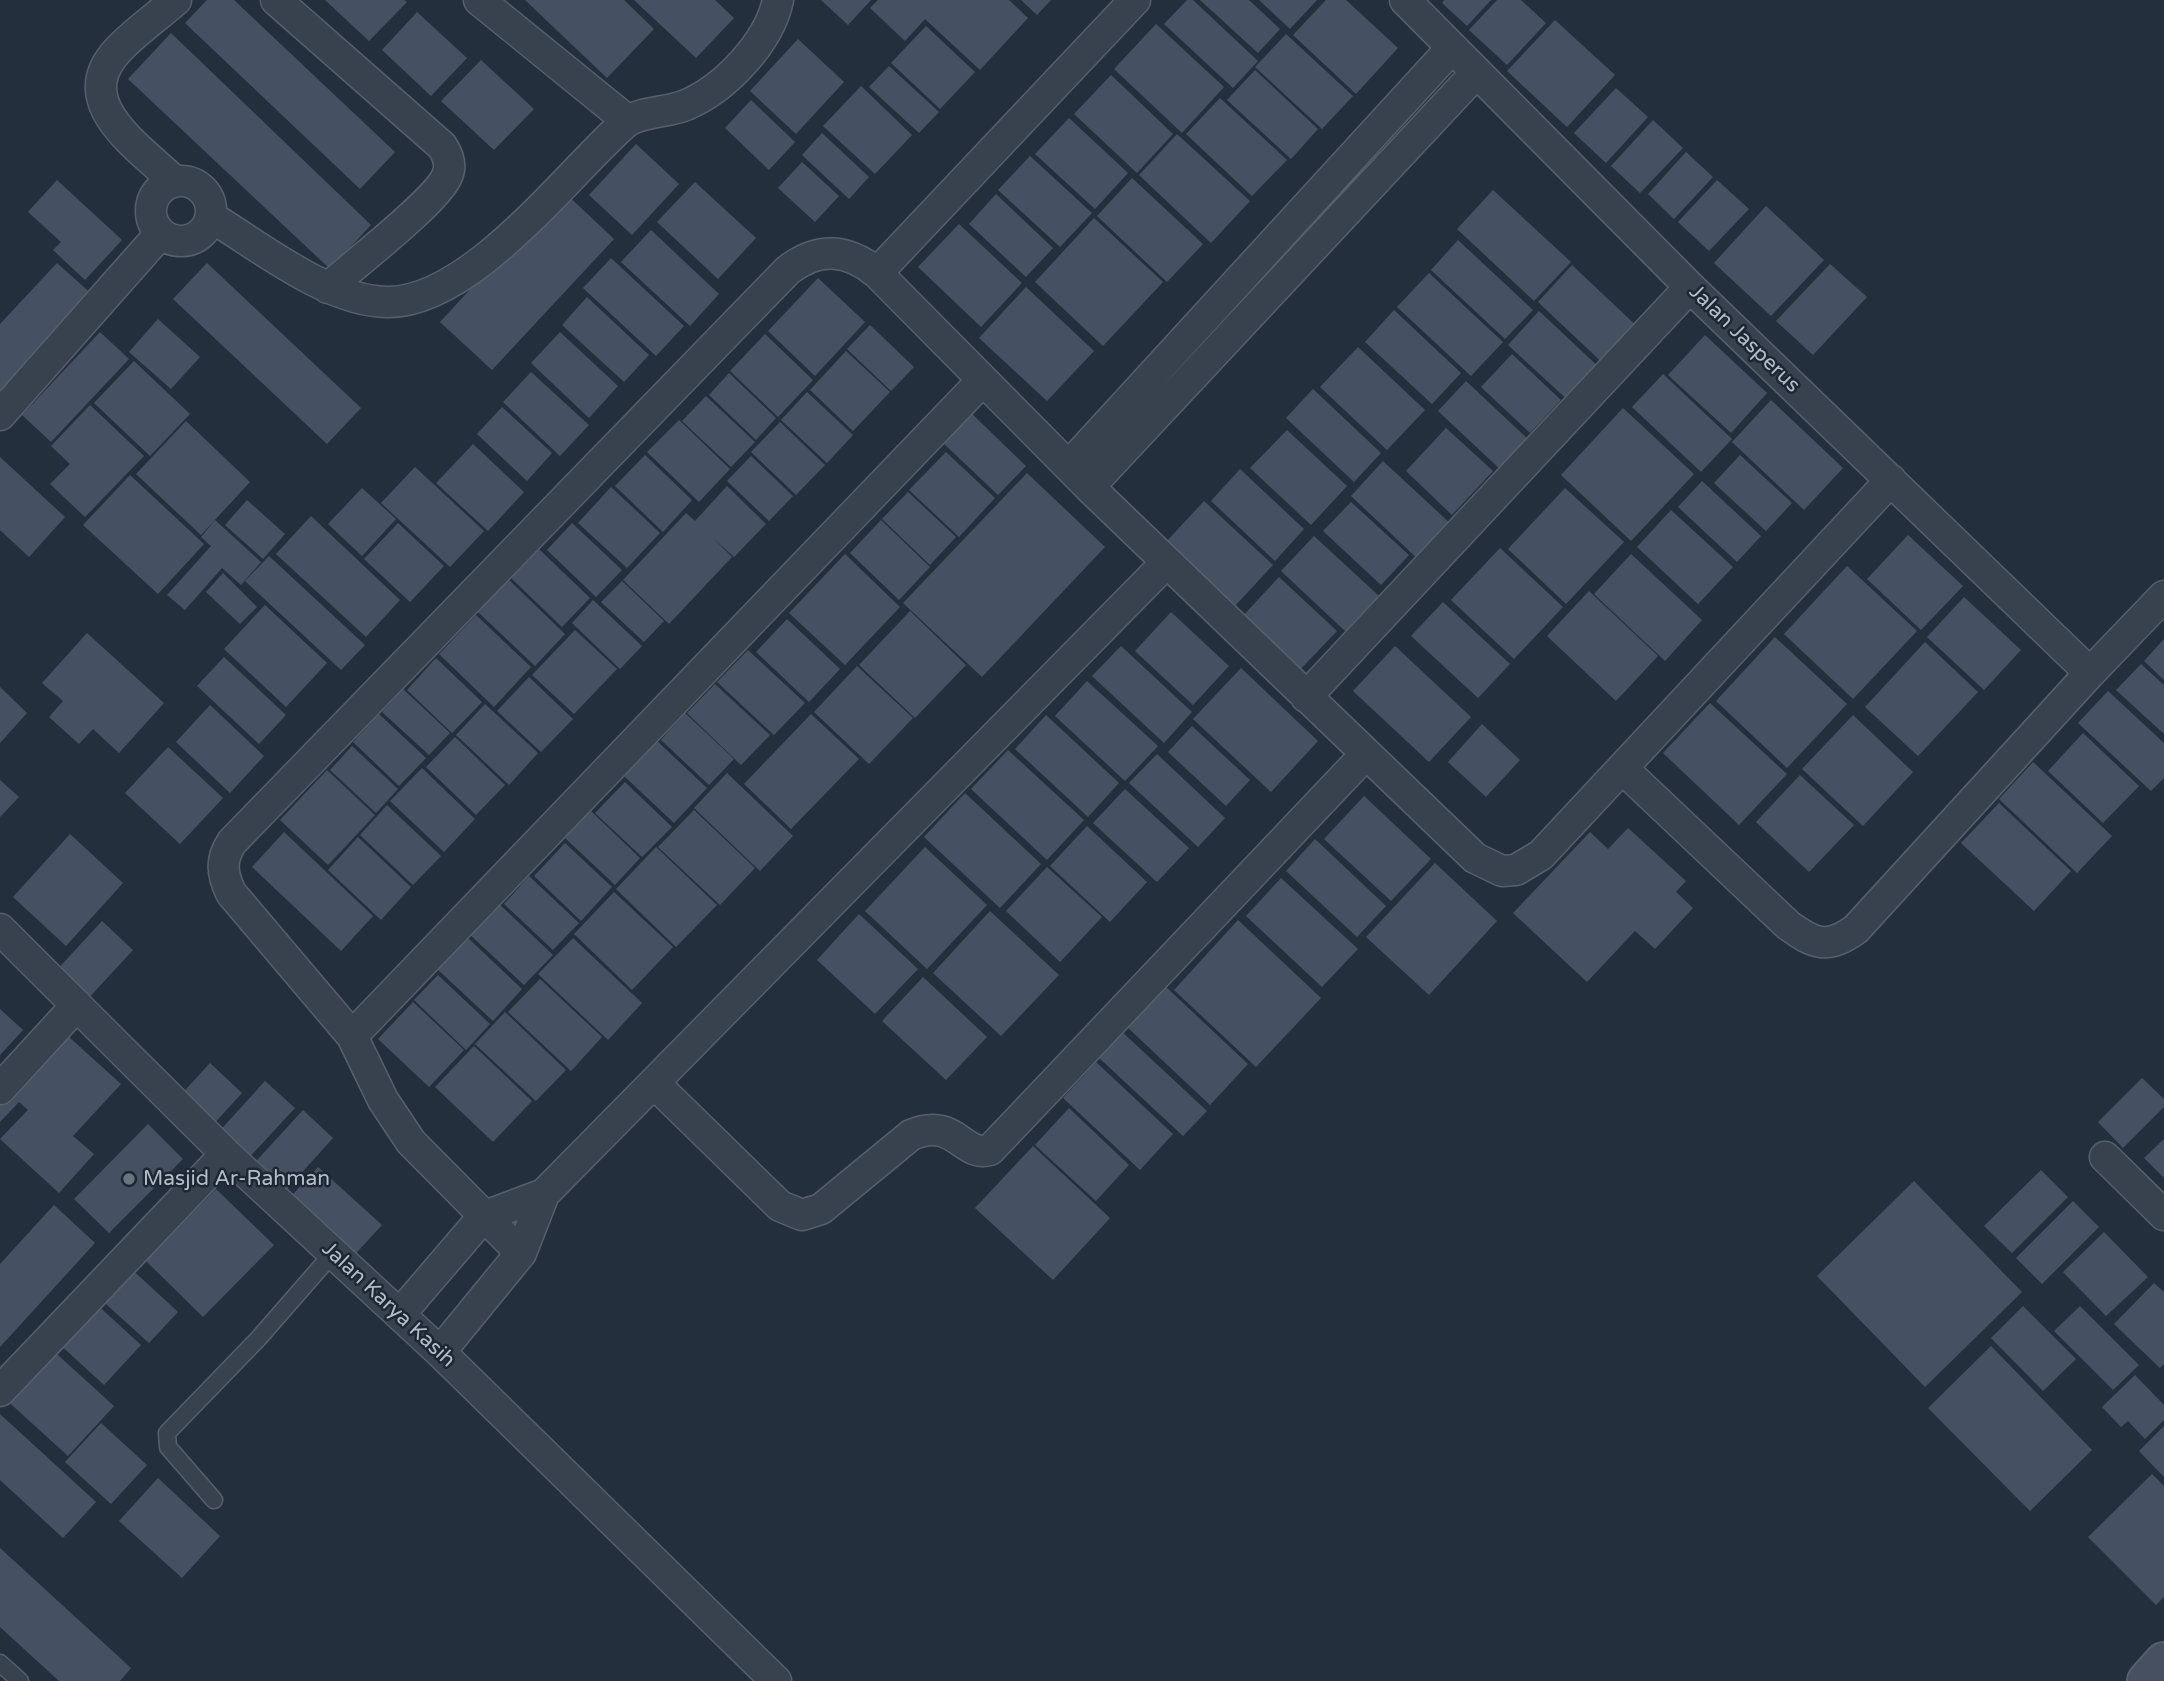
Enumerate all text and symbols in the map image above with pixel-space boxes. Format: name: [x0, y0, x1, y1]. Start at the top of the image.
street label: Jalan Jasperus: [1683, 280, 1805, 398]
place label: Masjid Ar-Rahman: [143, 1166, 330, 1192]
marker: Masjid Ar-Rahman: [121, 1171, 137, 1187]
street label: Jalan Karya Kasih: [316, 1237, 460, 1373]

